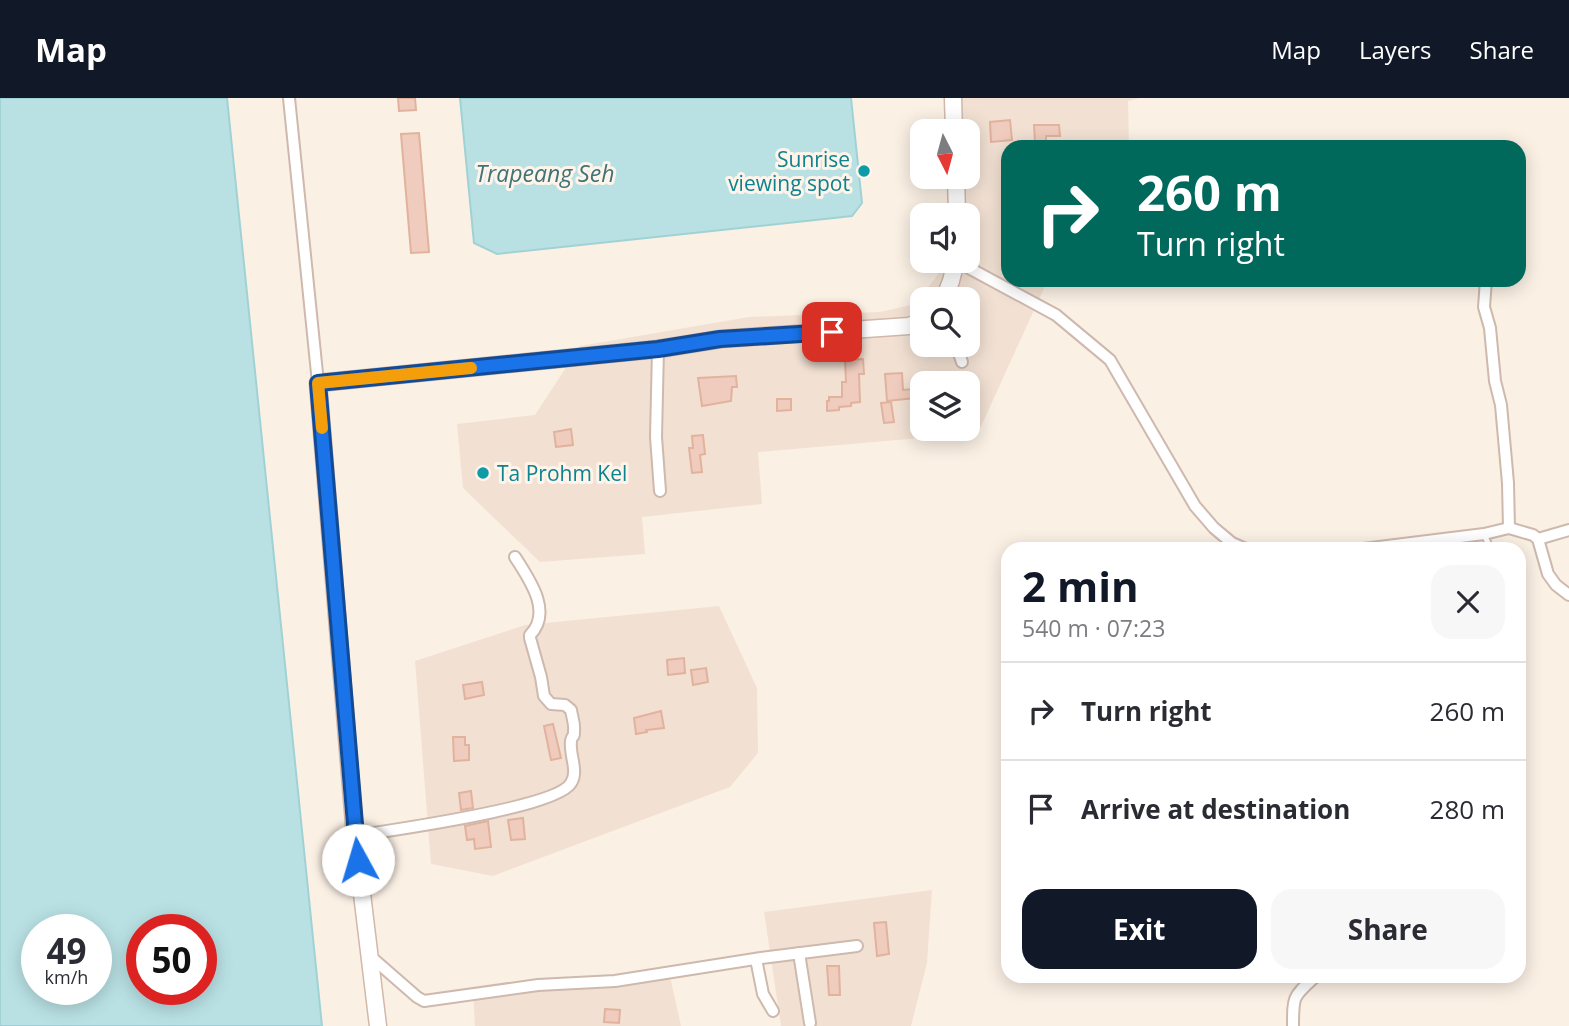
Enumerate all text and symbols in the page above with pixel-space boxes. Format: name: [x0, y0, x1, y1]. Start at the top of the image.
text: Map: [35, 27, 107, 72]
text: Map: [1271, 33, 1321, 66]
text: Layers: [1359, 33, 1432, 66]
text: Share: [1470, 33, 1534, 66]
north arrow: [910, 119, 980, 189]
map controls: [910, 119, 980, 441]
place label: Sunrise viewing spot: [728, 145, 850, 197]
water label: Trapeang Seh: [476, 157, 614, 189]
text: 260 m: [1137, 159, 1282, 225]
marker: Sunrise viewing spot: [856, 163, 872, 179]
icon: right: [1022, 168, 1113, 259]
button: sound: [910, 203, 980, 273]
text: Turn right: [1137, 222, 1285, 265]
button: search: [910, 287, 980, 357]
pin: [802, 302, 862, 362]
icon: arrive: [813, 313, 851, 351]
button: layers: [910, 371, 980, 441]
place label: Ta Prohm Kel: [497, 459, 627, 487]
marker: Ta Prohm Kel: [475, 465, 491, 481]
text: 2 min: [1022, 557, 1139, 614]
button: close: [1431, 565, 1505, 639]
text: 540 m · 07:23: [1022, 612, 1165, 644]
icon: right: [1022, 692, 1060, 730]
text: Turn right: [1081, 693, 1212, 729]
text: 260 m: [1430, 693, 1505, 729]
icon: arrive: [1022, 790, 1060, 828]
text: Arrive at destination: [1081, 791, 1350, 827]
text: 280 m: [1430, 791, 1505, 827]
position arrow: [321, 823, 395, 897]
button: Exit: [1022, 889, 1257, 969]
button: Share: [1271, 889, 1505, 969]
speed limit sign: 50: [126, 914, 217, 1005]
text: 49: [46, 927, 87, 974]
text: km/h: [45, 965, 88, 989]

